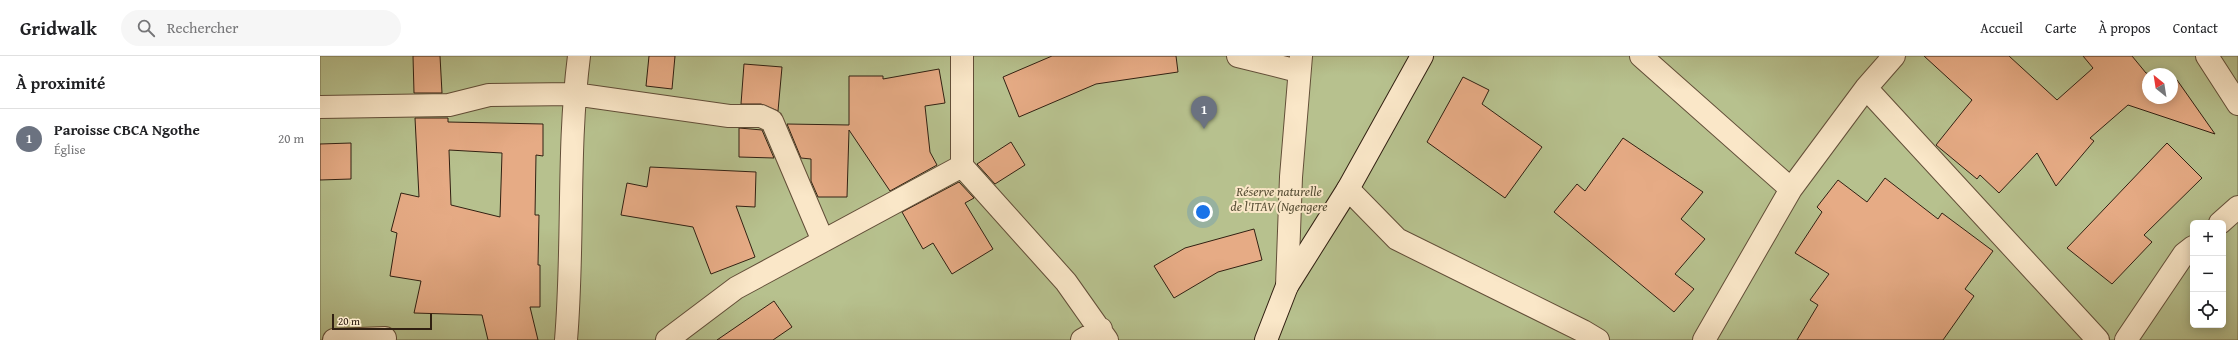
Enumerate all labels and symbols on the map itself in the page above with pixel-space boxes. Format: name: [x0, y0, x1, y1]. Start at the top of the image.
north arrow: [2142, 68, 2178, 104]
pin: 1: [1191, 96, 1217, 129]
park label: Réserve naturelle de l'ITAV (Ngengere: [1231, 182, 1327, 216]
your location: [1193, 202, 1213, 222]
scale bar: [332, 312, 432, 331]

